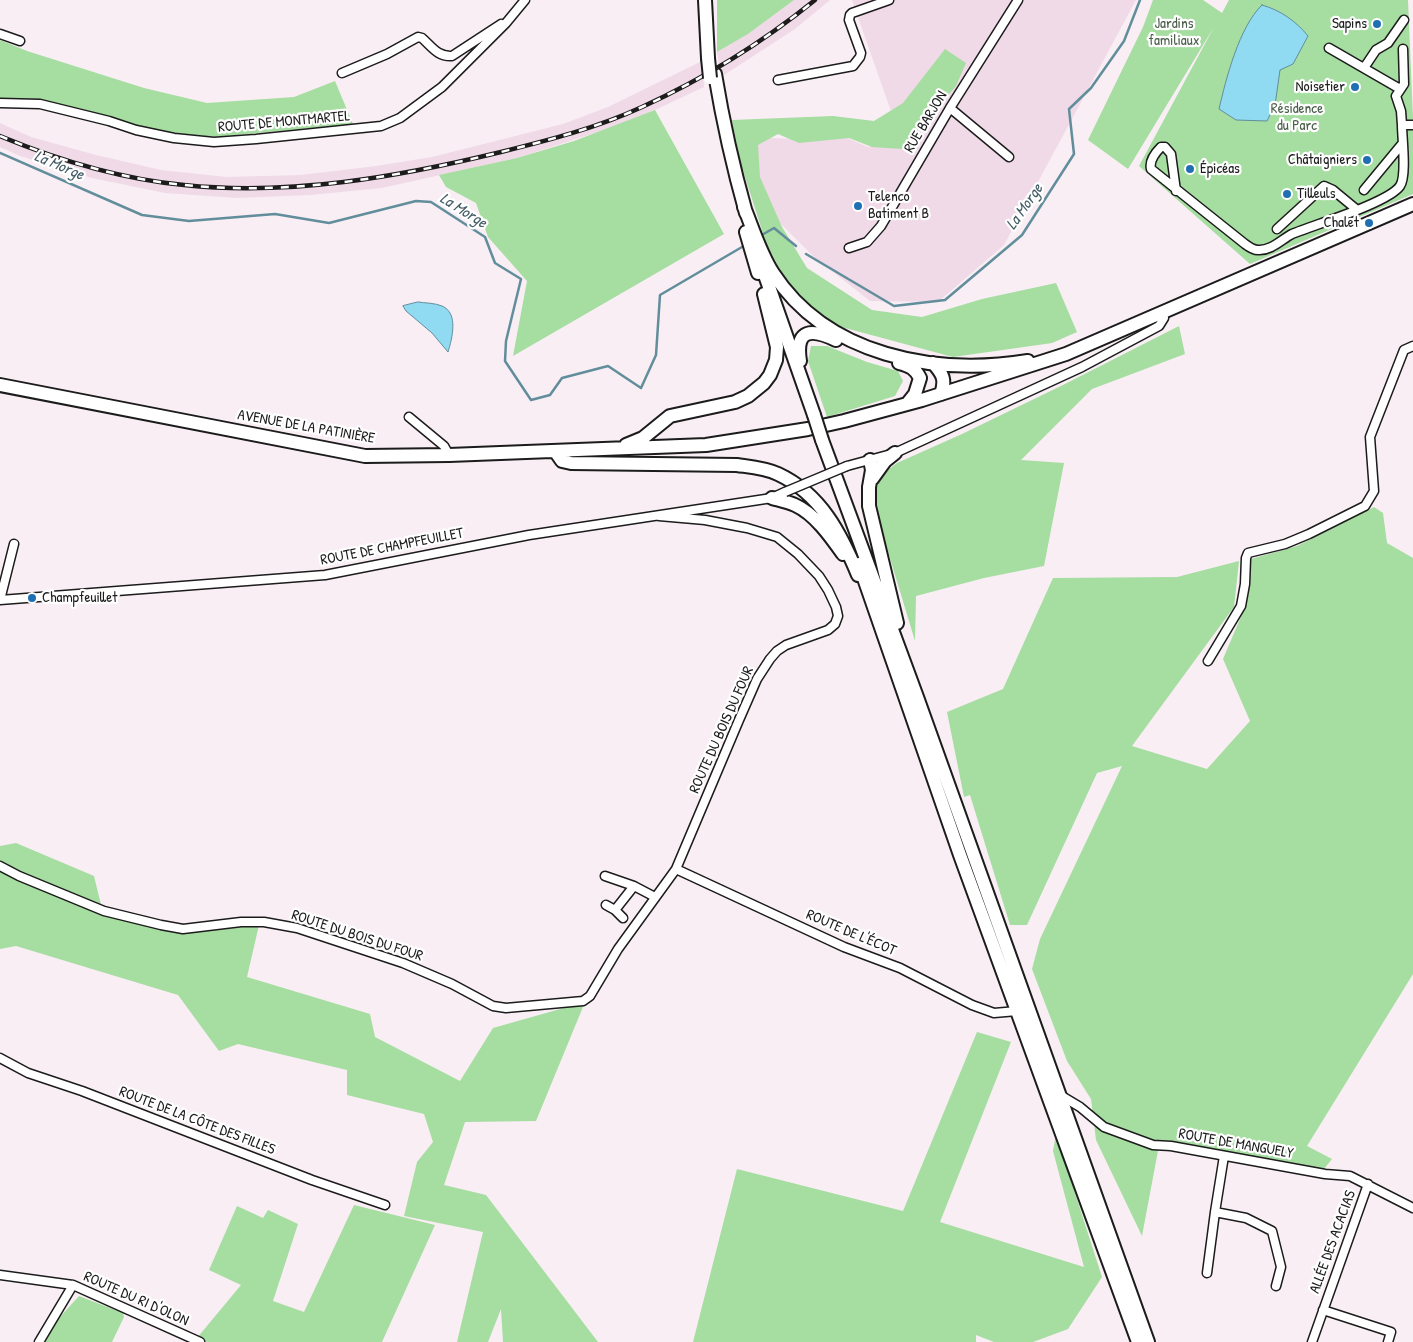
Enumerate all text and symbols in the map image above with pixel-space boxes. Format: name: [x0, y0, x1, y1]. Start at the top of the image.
park label: Jardins familiaux: [1149, 15, 1199, 50]
place label: Sapins: [1332, 15, 1367, 33]
marker: Sapins: [1371, 18, 1383, 30]
place label: Noisetier: [1296, 78, 1345, 96]
marker: Noisetier: [1349, 81, 1361, 93]
street label: RUE BARJON: [901, 88, 951, 156]
park label: Résidence du Parc: [1271, 100, 1323, 135]
street label: ROUTE DE MONTMARTEL: [217, 107, 351, 137]
water label: La Morge: [32, 147, 86, 185]
place label: Châtaigniers: [1288, 151, 1357, 169]
marker: Châtaigniers: [1361, 154, 1373, 166]
place label: Épicéas: [1200, 160, 1240, 178]
marker: Épicéas: [1184, 163, 1196, 175]
water label: La Morge: [1002, 180, 1048, 234]
place label: Tilleuls: [1297, 185, 1336, 203]
place label: Telenco Batiment B: [868, 188, 929, 223]
marker: Tilleuls: [1281, 188, 1293, 200]
water label: La Morge: [436, 189, 490, 233]
marker: Telenco Batiment B: [852, 200, 864, 212]
place label: Chalet: [1323, 214, 1359, 232]
marker: Chalet: [1363, 217, 1375, 229]
street label: AVENUE DE LA PATINIÈRE: [236, 406, 376, 448]
street label: ROUTE DE CHAMPFEUILLET: [319, 524, 465, 570]
place label: Champfeuillet: [42, 589, 117, 607]
marker: Champfeuillet: [26, 592, 38, 604]
street label: ROUTE DU BOIS DU FOUR: [686, 664, 758, 796]
street label: ROUTE DU BOIS DU FOUR: [289, 906, 425, 966]
street label: ROUTE DE L'ÉCOT: [803, 906, 899, 960]
street label: ROUTE DE LA CÔTE DES FILLES: [116, 1083, 278, 1159]
street label: ROUTE DE MANGUELY: [1177, 1125, 1295, 1163]
street label: ALLÉE DES ACACIAS: [1306, 1188, 1360, 1296]
street label: ROUTE DU RI D'OLON: [81, 1268, 191, 1330]

